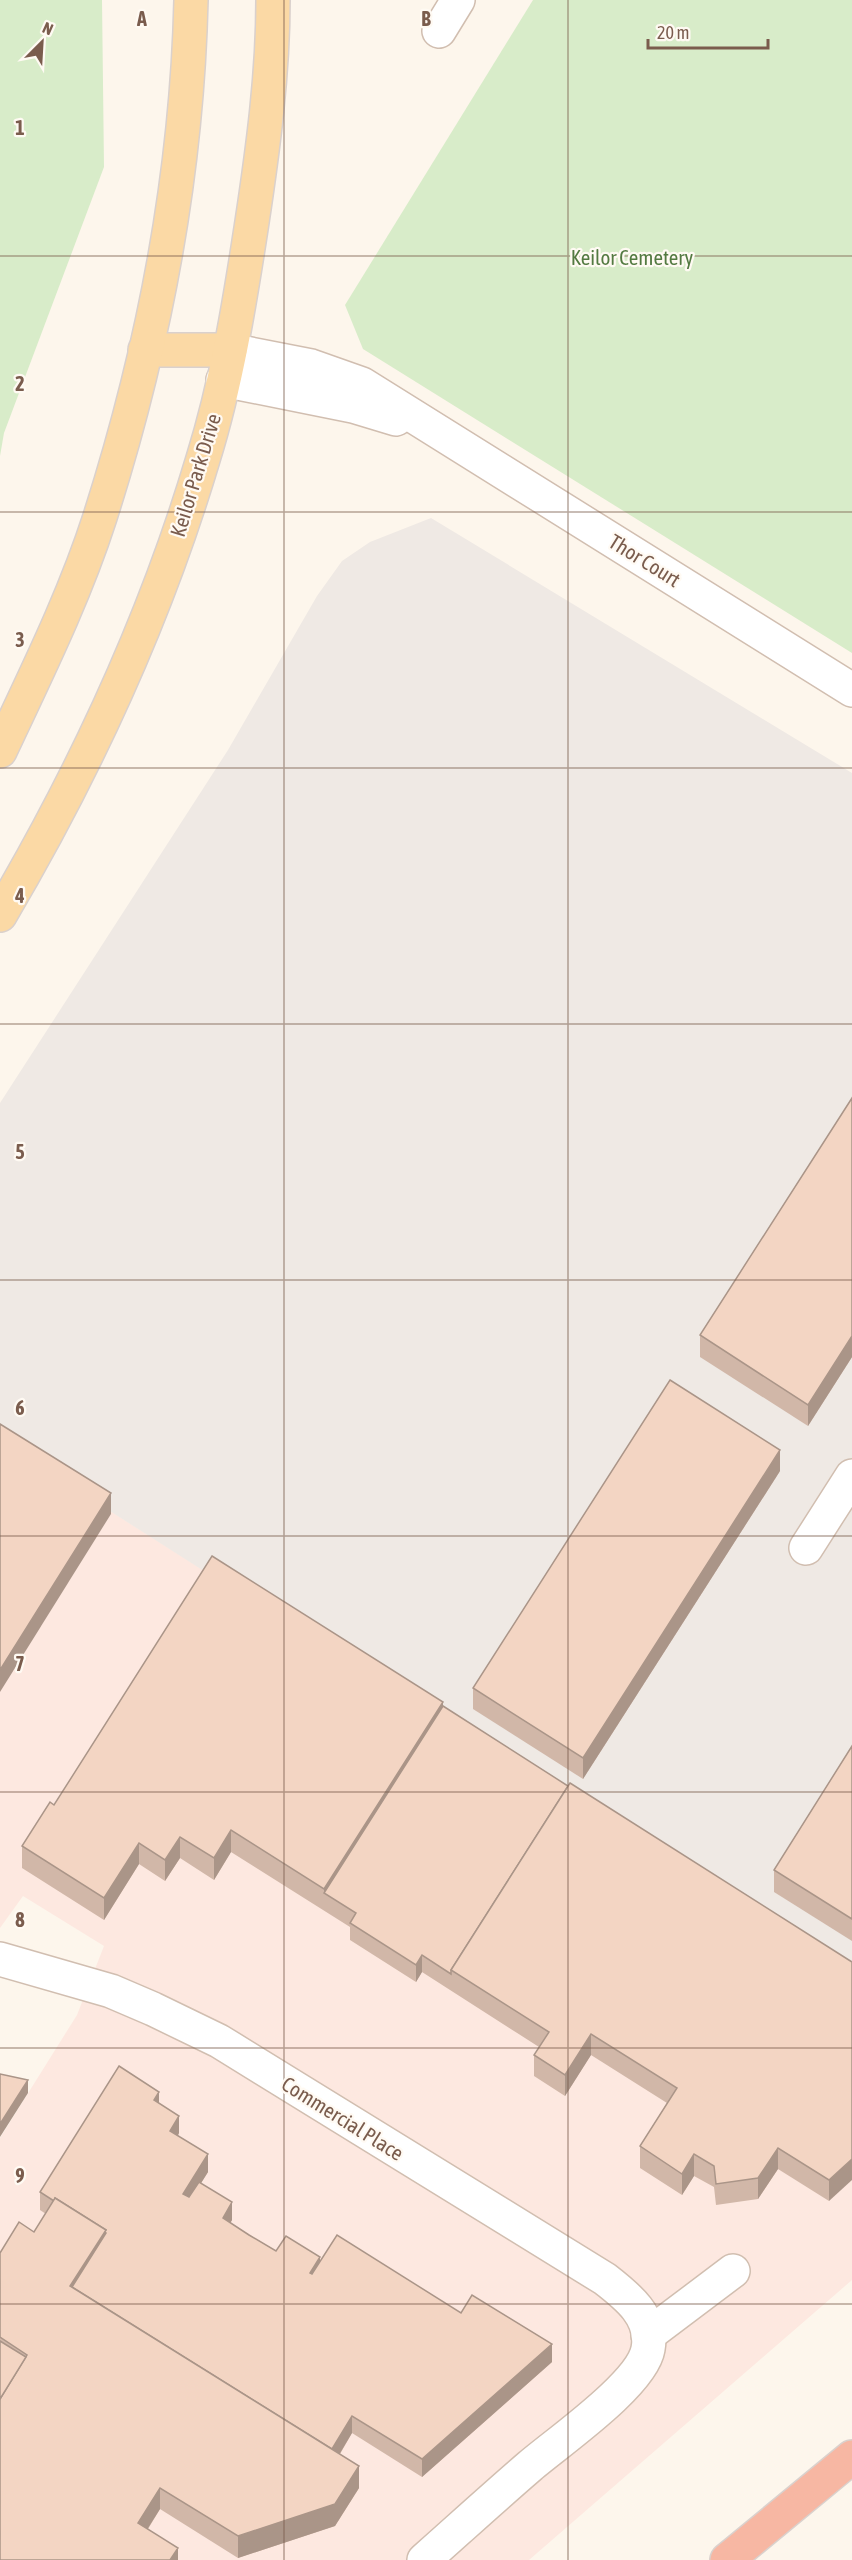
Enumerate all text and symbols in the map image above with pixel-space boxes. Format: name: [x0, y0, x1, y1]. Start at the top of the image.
text: A: [136, 7, 147, 30]
text: B: [421, 7, 431, 30]
north arrow: [12, 12, 72, 72]
scale bar: [648, 12, 768, 50]
text: N: [40, 18, 56, 38]
text: 20 m: [657, 22, 689, 43]
text: 1: [15, 116, 25, 139]
park label: Keilor Cemetery: [571, 245, 694, 269]
text: 2: [15, 372, 25, 395]
street label: Keilor Park Drive: [165, 411, 225, 539]
street label: Thor Court: [605, 529, 685, 591]
text: 3: [15, 628, 25, 651]
text: 4: [14, 884, 25, 907]
text: 5: [15, 1140, 25, 1163]
text: 6: [15, 1396, 25, 1419]
text: 7: [15, 1652, 25, 1675]
text: 8: [15, 1908, 25, 1931]
street label: Commercial Place: [278, 2071, 408, 2165]
text: 9: [15, 2164, 25, 2187]

